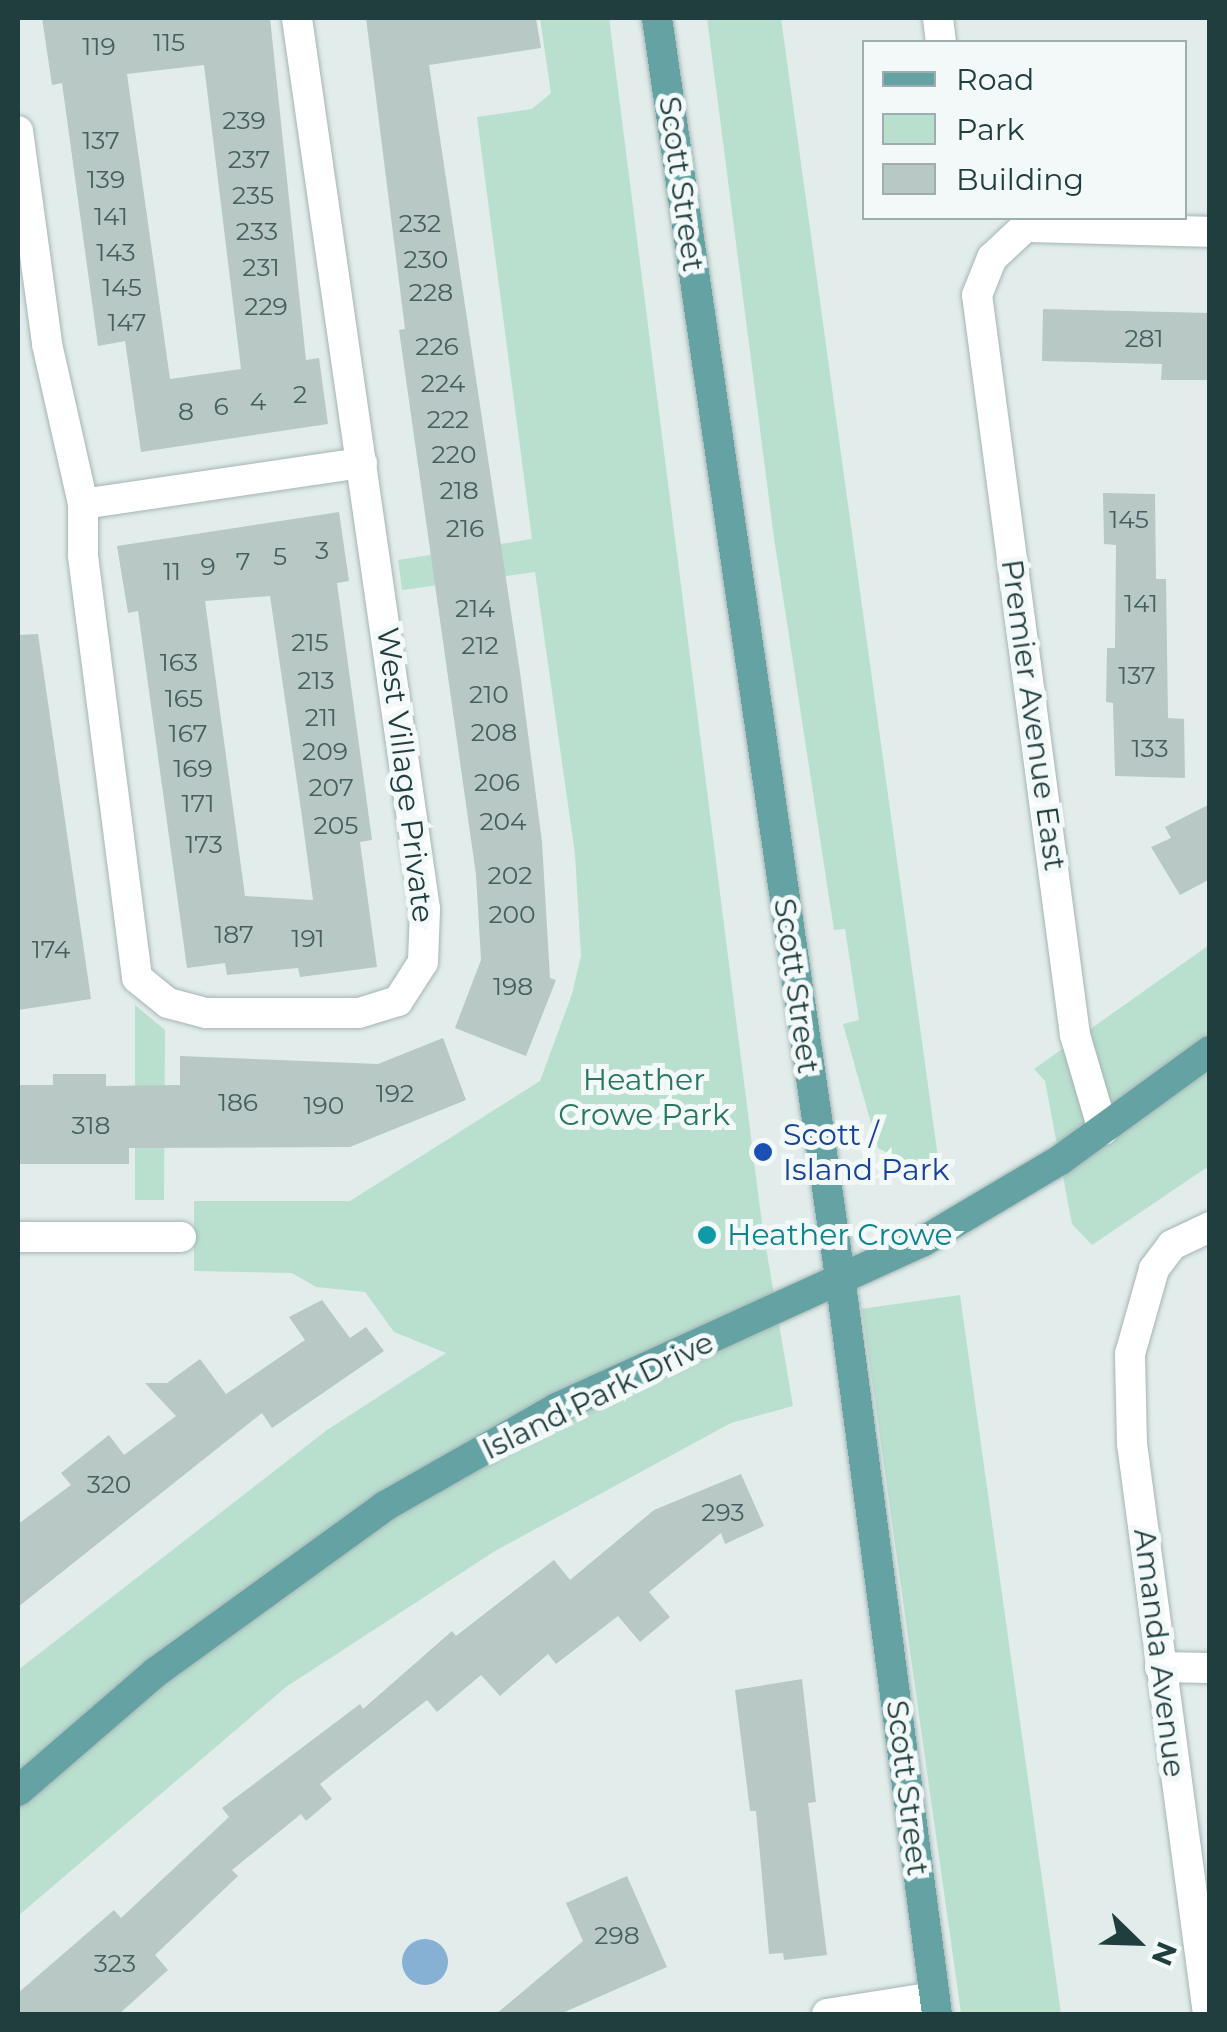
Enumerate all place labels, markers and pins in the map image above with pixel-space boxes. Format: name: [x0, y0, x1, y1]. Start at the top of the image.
place label: Scott / Island Park: [783, 1117, 949, 1188]
marker: Scott / Island Park: [752, 1141, 774, 1163]
place label: Heather Crowe: [727, 1217, 953, 1253]
marker: Heather Crowe: [696, 1224, 718, 1246]

